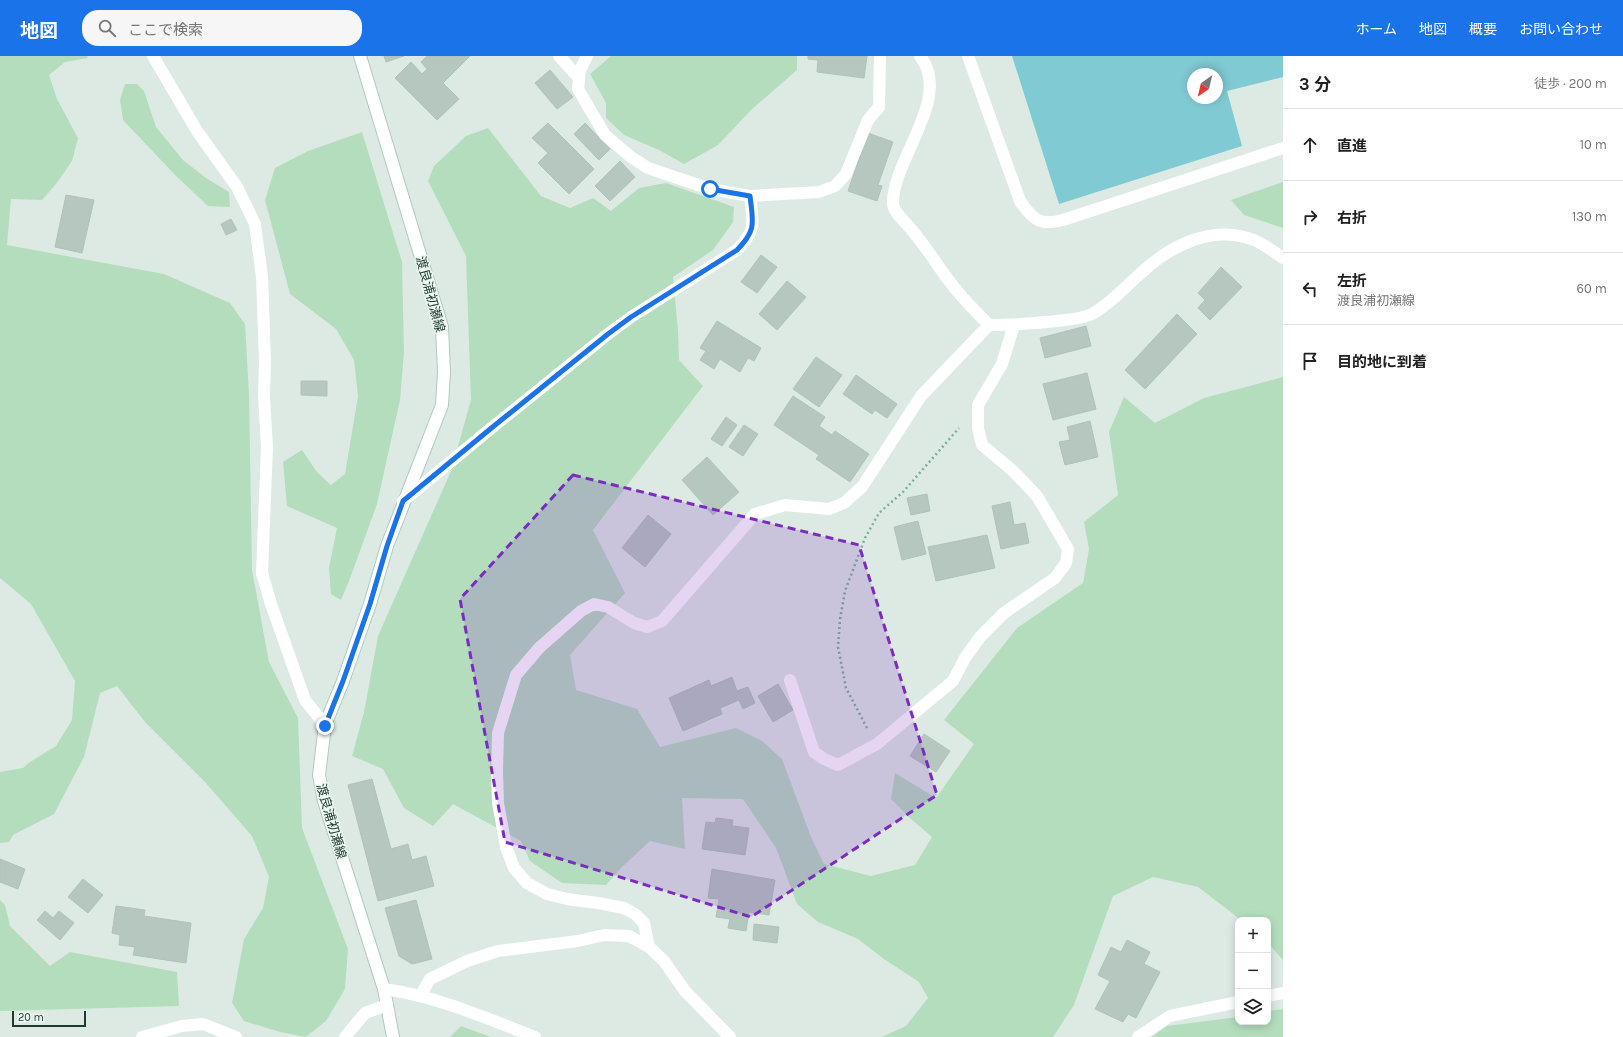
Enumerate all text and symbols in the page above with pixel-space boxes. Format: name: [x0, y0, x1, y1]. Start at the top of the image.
search box: [82, 10, 362, 46]
icon: search: [96, 17, 118, 39]
text: 地図: [20, 20, 58, 42]
text: ここで検索: [128, 21, 203, 39]
text: ホーム: [1355, 21, 1397, 38]
text: 地図: [1419, 21, 1447, 38]
text: 概要: [1469, 21, 1497, 38]
text: お問い合わせ: [1519, 21, 1603, 38]
north arrow: [1187, 68, 1223, 104]
text: 3 分: [1299, 74, 1331, 94]
text: 徒歩 · 200 m: [1534, 76, 1607, 91]
icon: ahead: [1299, 134, 1321, 156]
text: 直進: [1337, 137, 1367, 155]
text: 10 m: [1580, 137, 1607, 152]
route start: [701, 180, 719, 198]
icon: right: [1299, 206, 1321, 228]
text: 右折: [1337, 209, 1367, 227]
text: 130 m: [1572, 209, 1607, 224]
street label: 渡良浦初瀬線: [413, 255, 448, 334]
text: 左折: [1337, 272, 1367, 290]
icon: left: [1299, 278, 1321, 300]
text: 60 m: [1577, 281, 1607, 296]
text: 渡良浦初瀬線: [1337, 293, 1415, 308]
icon: arrive: [1299, 350, 1321, 372]
text: 目的地に到着: [1337, 353, 1427, 371]
route end: [316, 717, 334, 735]
street label: 渡良浦初瀬線: [314, 782, 349, 861]
map controls: [1235, 917, 1271, 1025]
button: +: [1235, 917, 1271, 953]
button: −: [1235, 953, 1271, 989]
button: layers: [1235, 989, 1271, 1025]
scale bar: [12, 1009, 86, 1028]
text: 20 m: [18, 1011, 44, 1024]

